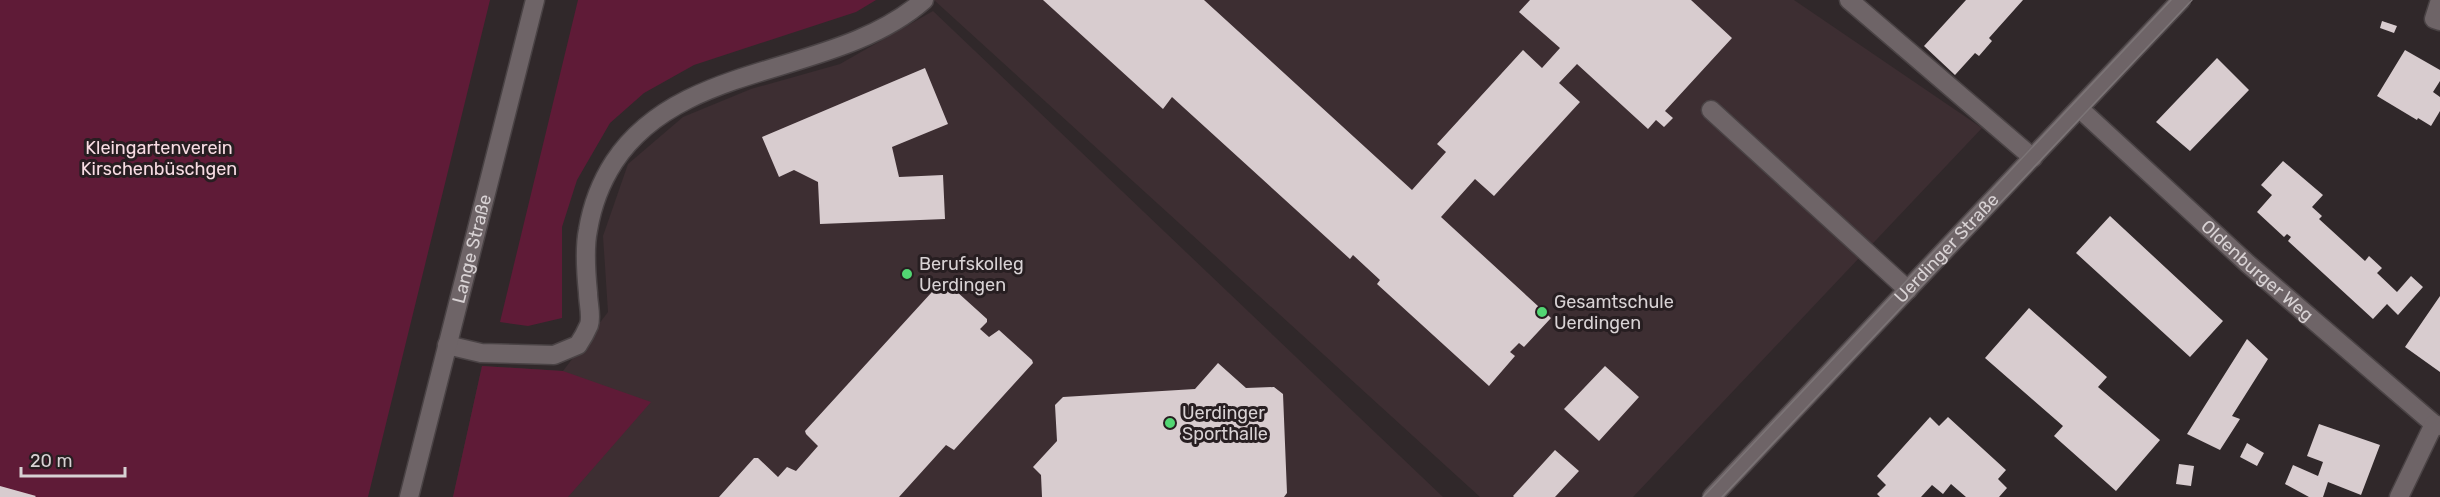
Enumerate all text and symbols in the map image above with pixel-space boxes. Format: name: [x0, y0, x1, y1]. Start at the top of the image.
park label: Kleingartenverein Kirschenbüschgen: [81, 137, 237, 180]
street label: Uerdinger Straße: [1890, 189, 2004, 308]
street label: Lange Straße: [448, 192, 496, 306]
street label: Oldenburger Weg: [2196, 215, 2318, 326]
place label: Berufskolleg Uerdingen: [919, 253, 1024, 296]
marker: Berufskolleg Uerdingen: [900, 267, 914, 281]
place label: Gesamtschule Uerdingen: [1554, 291, 1674, 334]
marker: Gesamtschule Uerdingen: [1535, 305, 1549, 319]
place label: Uerdinger Sporthalle: [1182, 402, 1268, 445]
marker: Uerdinger Sporthalle: [1163, 416, 1177, 430]
scale bar: [21, 440, 124, 478]
text: 20 m: [30, 450, 72, 472]

